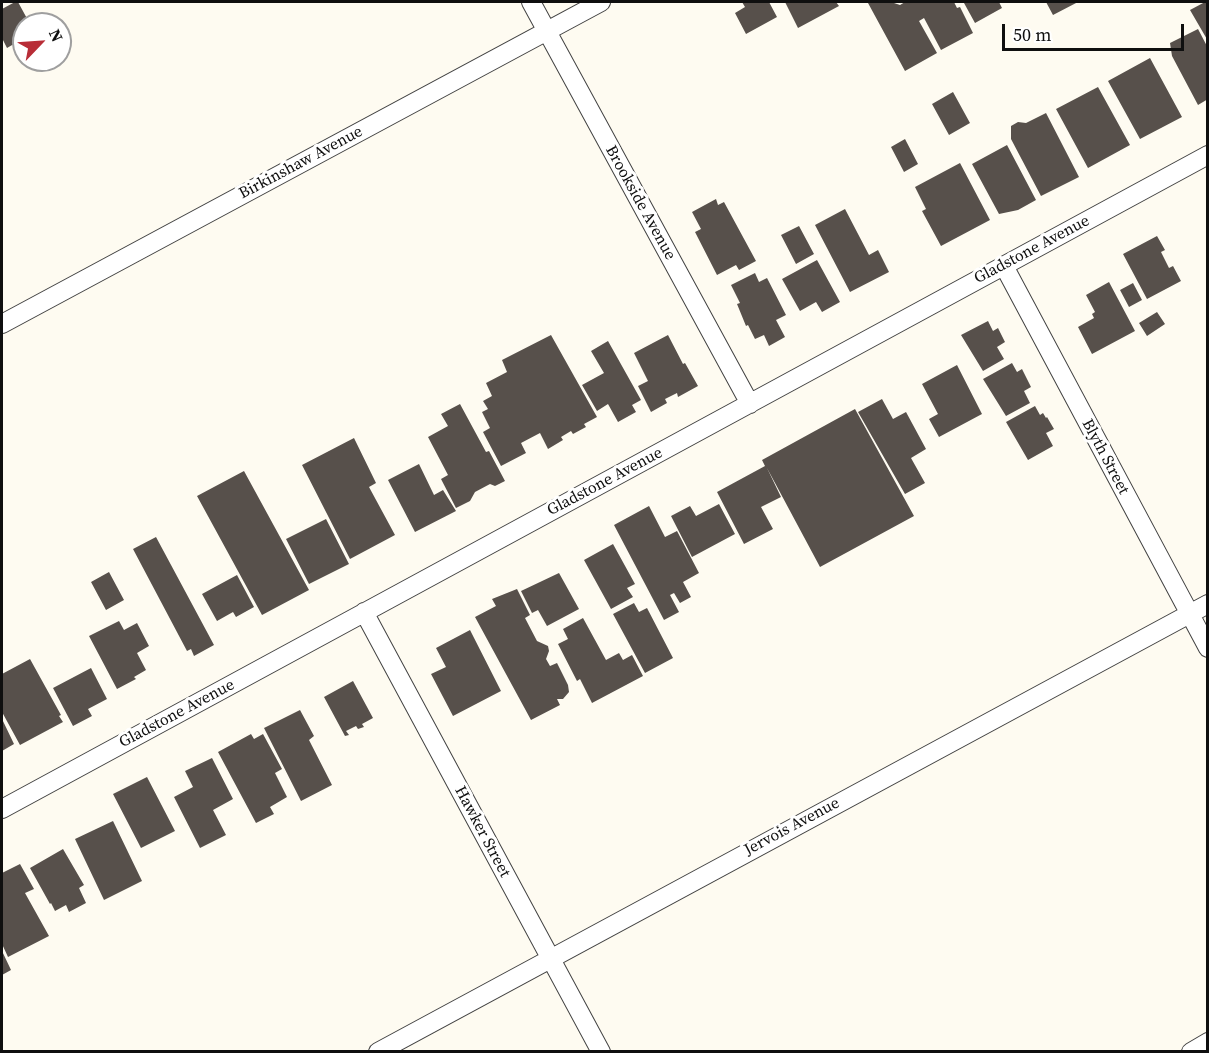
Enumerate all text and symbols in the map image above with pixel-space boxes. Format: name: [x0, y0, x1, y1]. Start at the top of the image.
north arrow: [12, 12, 72, 72]
scale bar: [1005, 12, 1186, 50]
text: 50 m: [1013, 22, 1051, 47]
text: N: [44, 25, 69, 45]
street label: Birkinshaw Avenue: [236, 122, 366, 204]
street label: Brookside Avenue: [601, 142, 679, 264]
street label: Gladstone Avenue: [971, 212, 1093, 288]
street label: Blyth Street: [1077, 416, 1133, 498]
street label: Gladstone Avenue: [544, 444, 666, 520]
street label: Gladstone Avenue: [116, 676, 238, 752]
street label: Hawker Street: [450, 783, 514, 881]
street label: Jervois Avenue: [741, 794, 843, 860]

